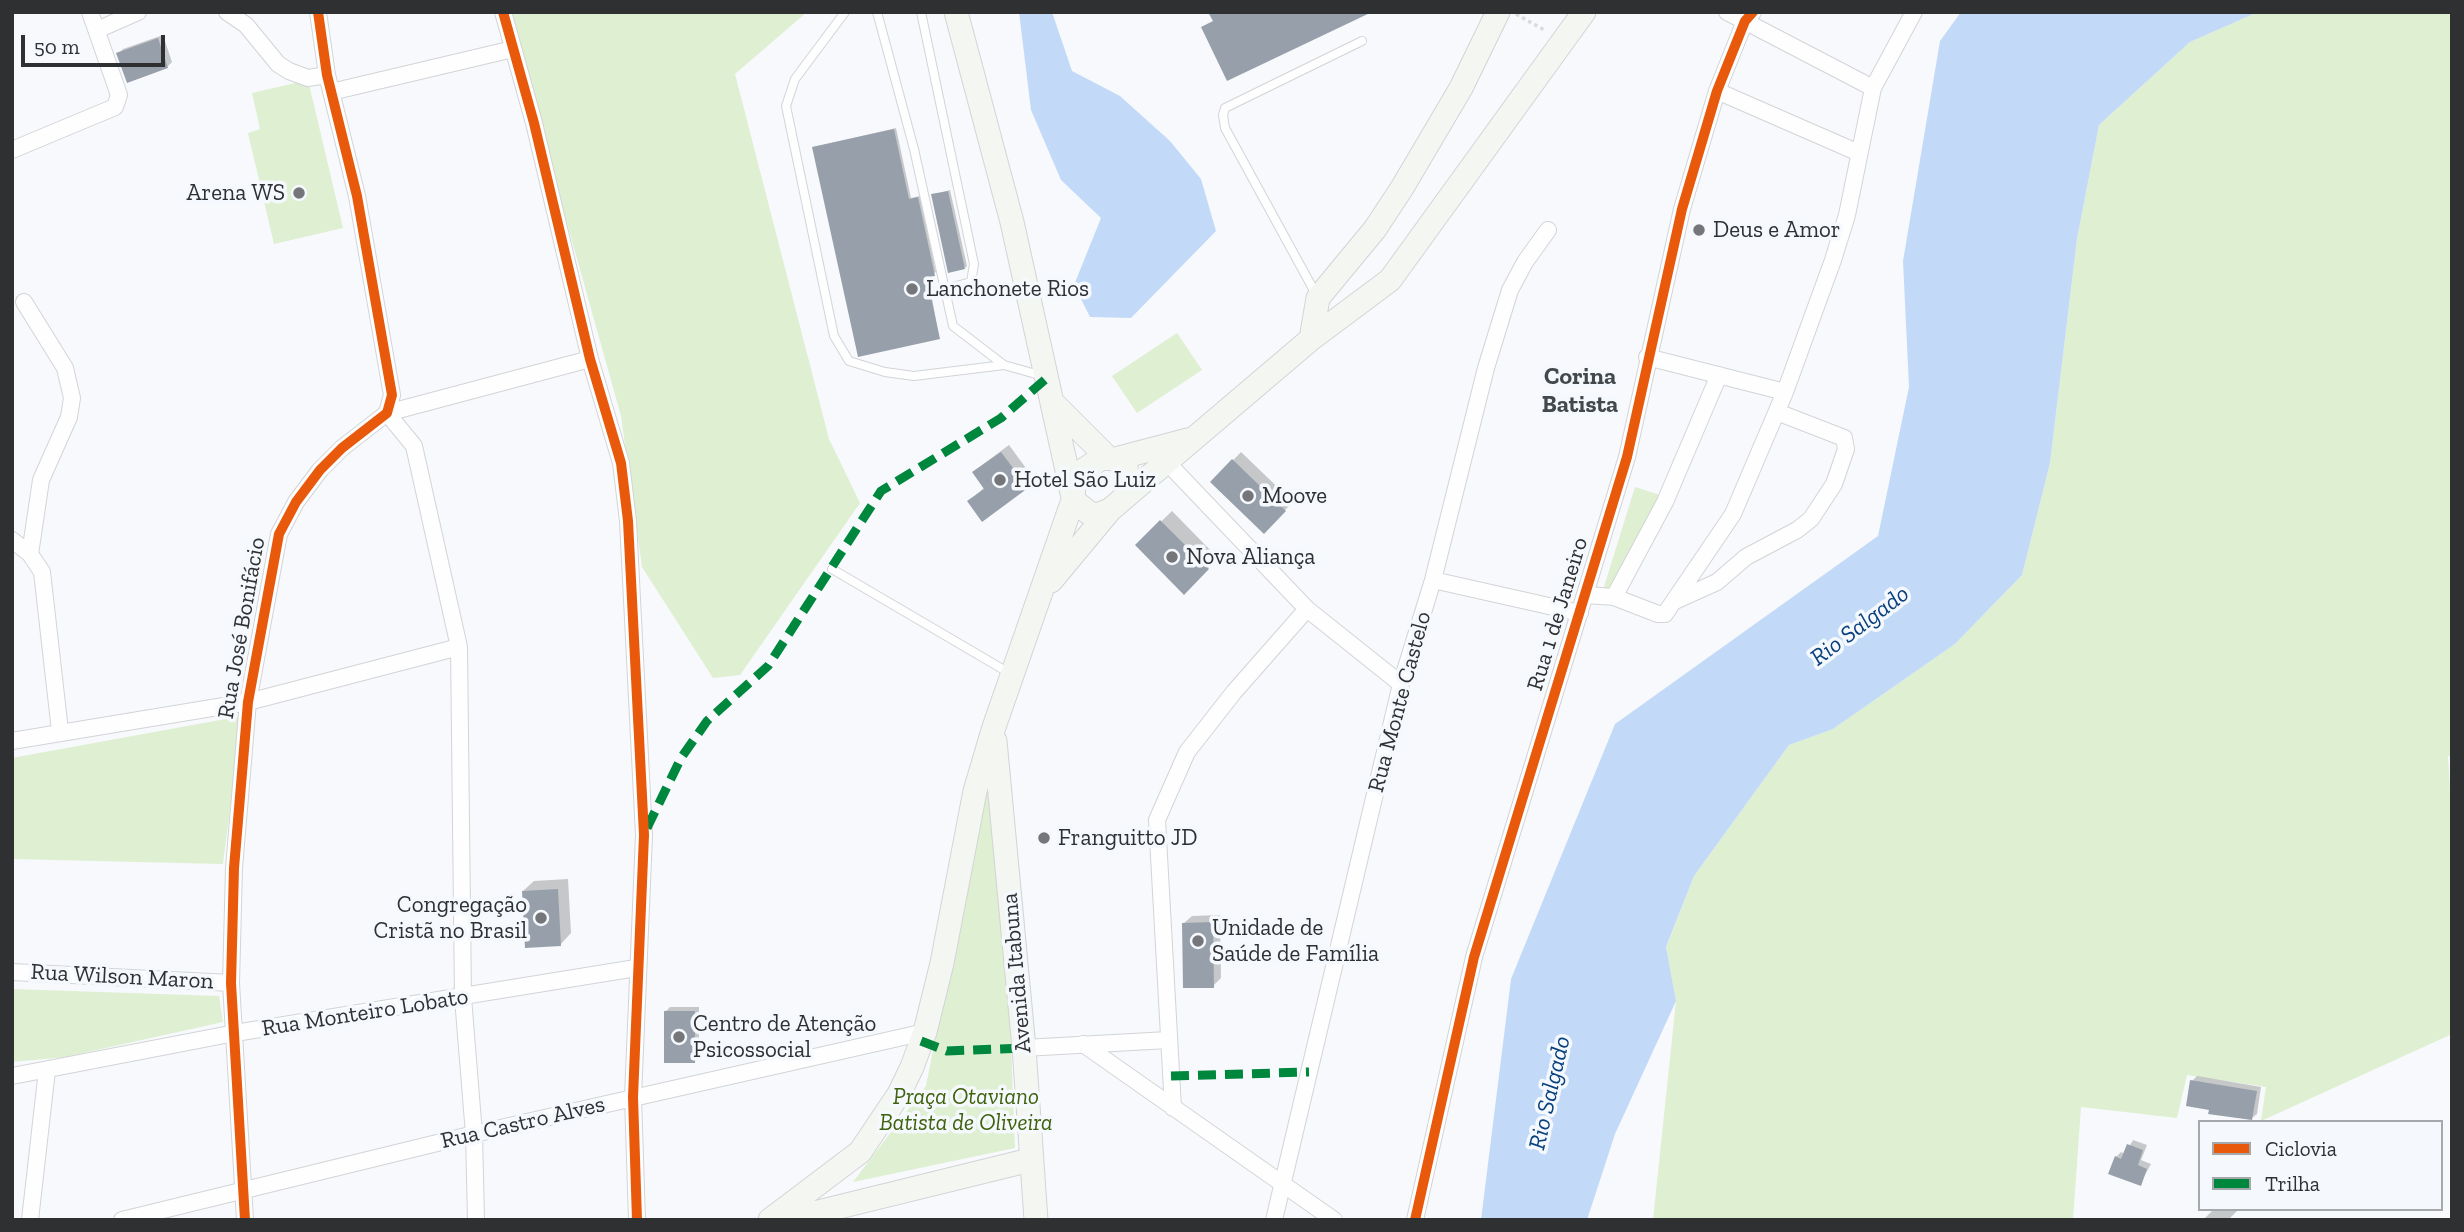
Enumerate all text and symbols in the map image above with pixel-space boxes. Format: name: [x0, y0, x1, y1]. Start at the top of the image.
scale bar: [24, 21, 168, 65]
text: 50 m: [34, 34, 80, 59]
place label: Arena WS: [187, 179, 285, 207]
marker: Arena WS: [291, 185, 307, 201]
place label: Deus e Amor: [1713, 216, 1840, 244]
marker: Deus e Amor: [1691, 222, 1707, 238]
place label: Lanchonete Rios: [926, 275, 1089, 303]
marker: Lanchonete Rios: [904, 281, 920, 297]
district label: Corina Batista: [1542, 363, 1618, 419]
place label: Hotel São Luiz: [1014, 466, 1156, 494]
marker: Hotel São Luiz: [992, 472, 1008, 488]
place label: Moove: [1262, 482, 1327, 510]
marker: Moove: [1240, 488, 1256, 504]
street label: Rua 1 de Janeiro: [1522, 534, 1594, 694]
street label: Rua José Bonifácio: [212, 535, 272, 721]
place label: Nova Aliança: [1186, 543, 1315, 571]
marker: Nova Aliança: [1164, 549, 1180, 565]
water label: Rio Salgado: [1805, 580, 1915, 672]
street label: Rua Monte Castelo: [1363, 609, 1437, 795]
place label: Franguitto JD: [1058, 824, 1198, 852]
marker: Franguitto JD: [1036, 830, 1052, 846]
place label: Congregação Cristã no Brasil: [374, 891, 527, 945]
street label: Avenida Itabuna: [996, 892, 1038, 1054]
marker: Congregação Cristã no Brasil: [533, 910, 549, 926]
place label: Unidade de Saúde de Família: [1212, 914, 1379, 968]
marker: Unidade de Saúde de Família: [1190, 933, 1206, 949]
street label: Rua Wilson Maron: [30, 958, 214, 996]
street label: Rua Monteiro Lobato: [260, 983, 470, 1043]
place label: Centro de Atenção Psicossocial: [693, 1010, 876, 1064]
marker: Centro de Atenção Psicossocial: [671, 1029, 687, 1045]
water label: Rio Salgado: [1523, 1033, 1577, 1153]
park label: Praça Otaviano Batista de Oliveira: [879, 1083, 1053, 1137]
street label: Rua Castro Alves: [438, 1091, 608, 1155]
legend: [2198, 1120, 2443, 1211]
text: Ciclovia: [2265, 1136, 2337, 1161]
text: Trilha: [2265, 1171, 2320, 1196]

